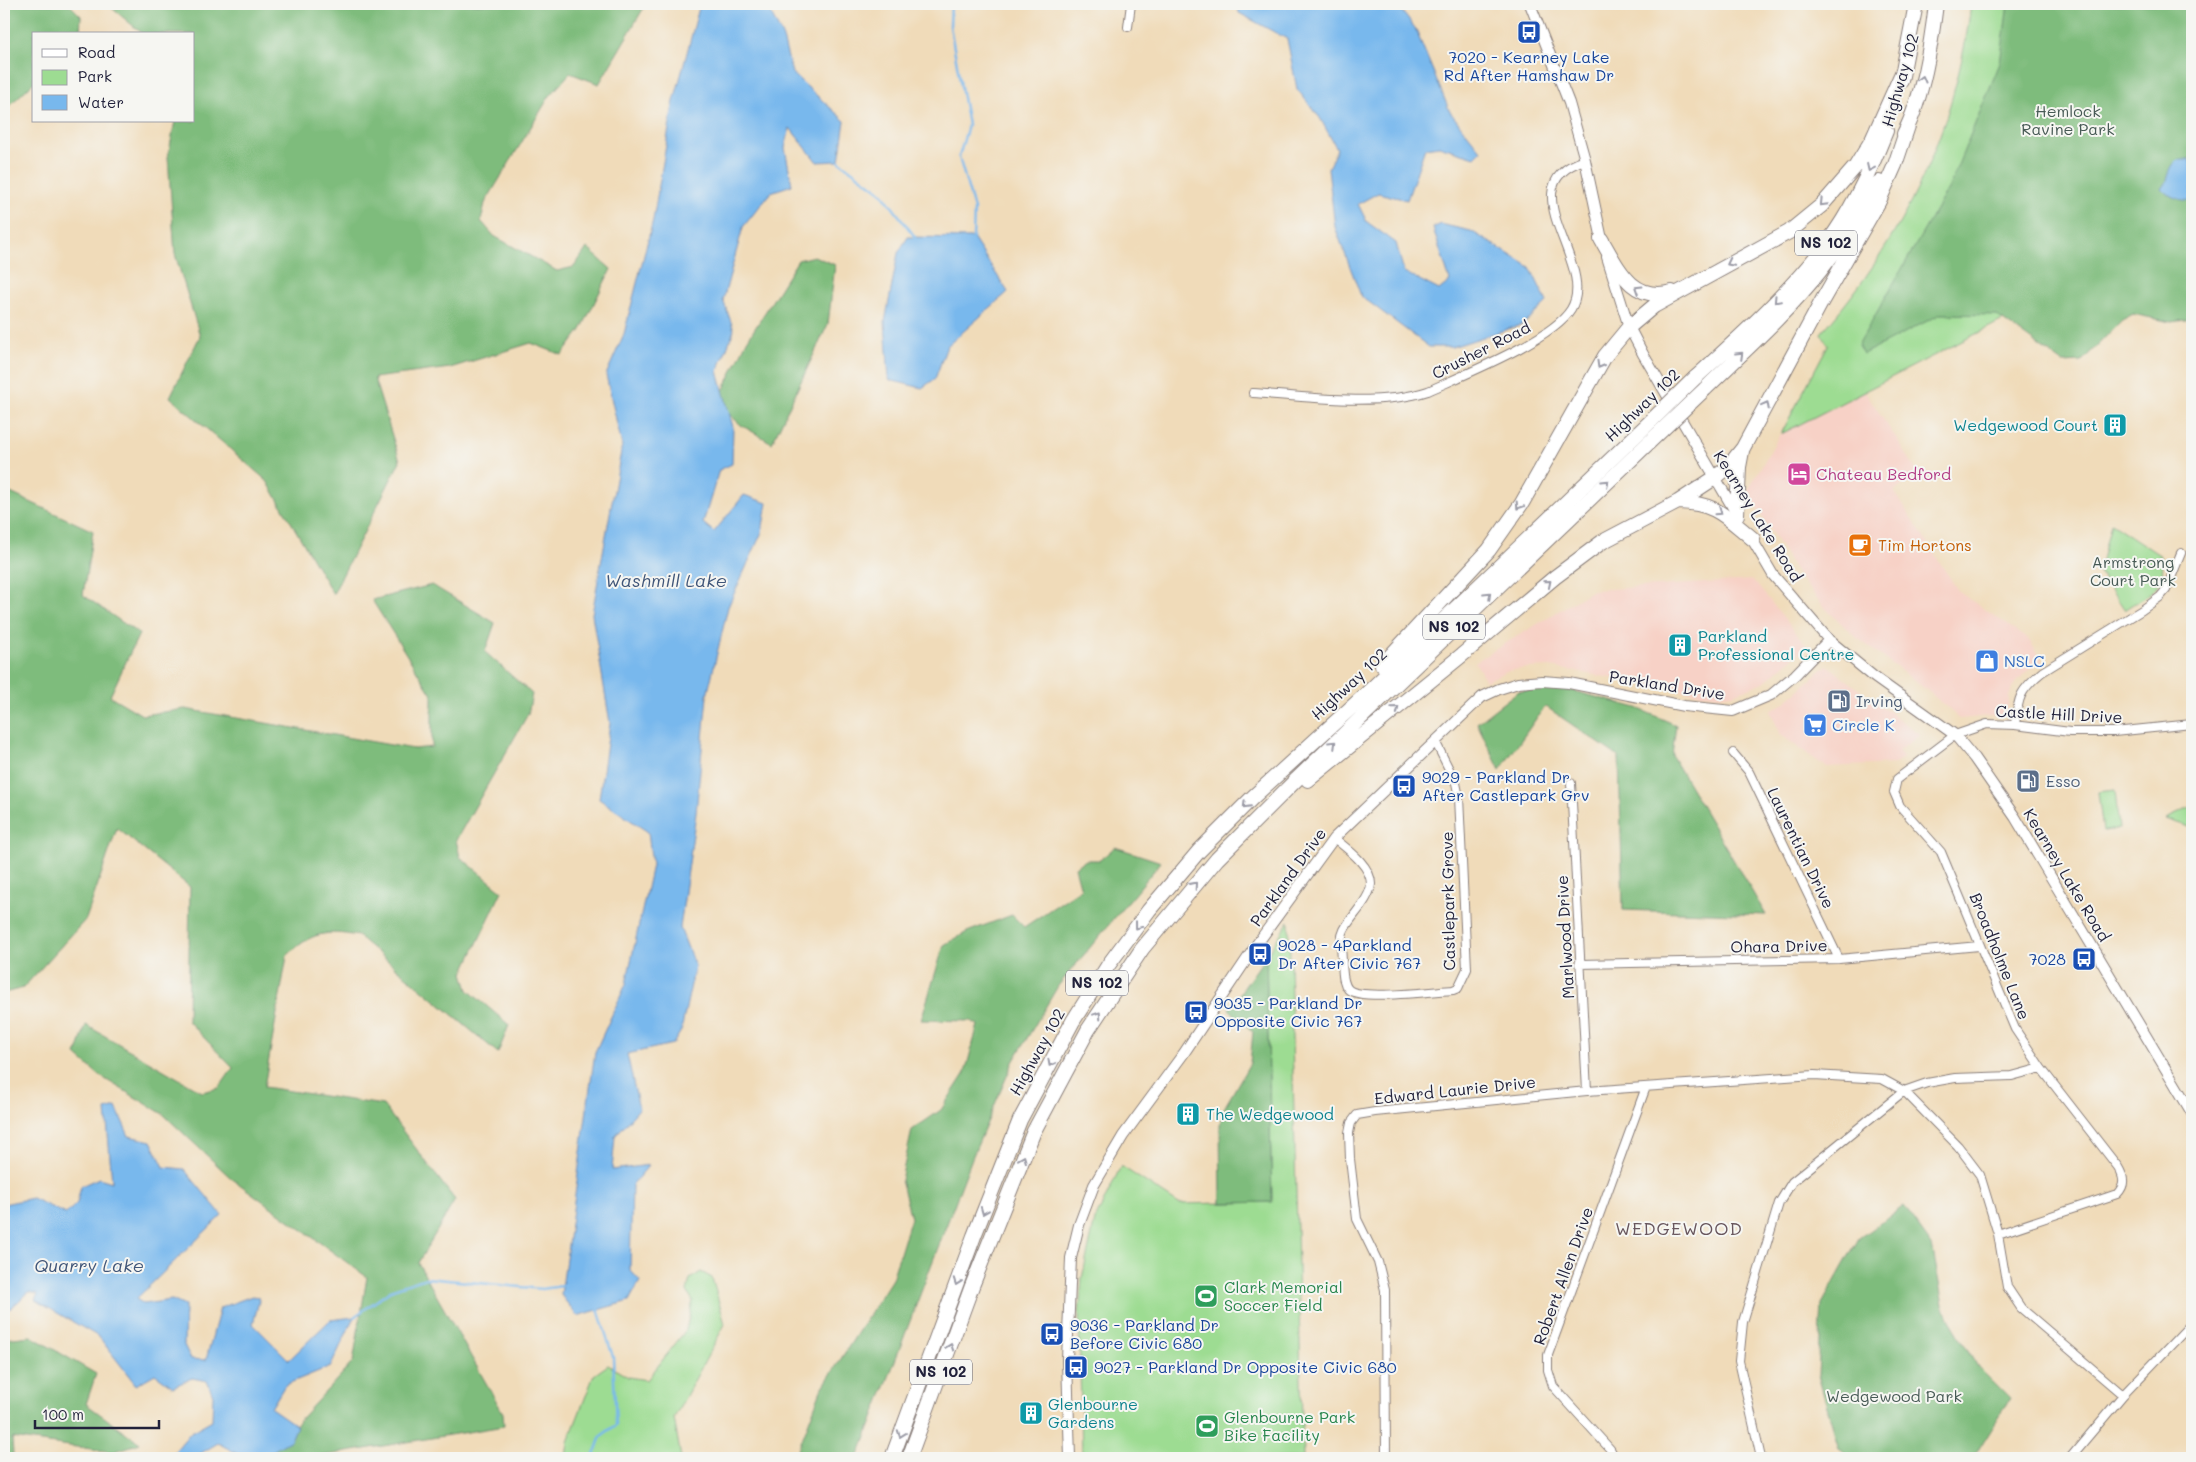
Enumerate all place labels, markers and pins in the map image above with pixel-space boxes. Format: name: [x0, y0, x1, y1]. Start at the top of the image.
bus stop icon: 7020 - Kearney Lake Rd After Hamshaw Dr: [1516, 19, 1542, 45]
place label: 7020 - Kearney Lake Rd After Hamshaw Dr: [1444, 46, 1614, 85]
building icon: Wedgewood Court: [2102, 412, 2128, 438]
place label: Wedgewood Court: [1953, 414, 2098, 435]
hotel icon: Chateau Bedford: [1786, 461, 1812, 487]
place label: Chateau Bedford: [1816, 463, 1951, 484]
cafe icon: Tim Hortons: [1847, 532, 1873, 558]
place label: Tim Hortons: [1878, 534, 1972, 555]
place label: Parkland Professional Centre: [1698, 625, 1855, 664]
building icon: Parkland Professional Centre: [1667, 632, 1693, 658]
shop icon: NSLC: [1974, 648, 2000, 674]
place label: NSLC: [2004, 650, 2045, 671]
fuel station icon: Irving: [1826, 688, 1852, 714]
place label: Irving: [1856, 690, 1903, 711]
supermarket icon: Circle K: [1802, 712, 1828, 738]
place label: Circle K: [1832, 714, 1895, 735]
place label: 9029 - Parkland Dr After Castlepark Grv: [1422, 766, 1589, 805]
fuel station icon: Esso: [2015, 768, 2041, 794]
place label: Esso: [2046, 770, 2080, 791]
bus stop icon: 9029 - Parkland Dr After Castlepark Grv: [1391, 773, 1417, 799]
place label: 9028 - 4Parkland Dr After Civic 767: [1278, 934, 1421, 973]
bus stop icon: 9028 - 4Parkland Dr After Civic 767: [1247, 941, 1273, 967]
bus stop icon: 7028: [2071, 946, 2097, 972]
place label: 7028: [2029, 948, 2066, 969]
place label: 9035 - Parkland Dr Opposite Civic 767: [1214, 992, 1362, 1031]
bus stop icon: 9035 - Parkland Dr Opposite Civic 767: [1183, 999, 1209, 1025]
building icon: The Wedgewood: [1175, 1101, 1201, 1127]
place label: The Wedgewood: [1206, 1103, 1334, 1124]
place label: Clark Memorial Soccer Field: [1224, 1276, 1343, 1315]
sports icon: Clark Memorial Soccer Field: [1193, 1283, 1219, 1309]
place label: 9036 - Parkland Dr Before Civic 680: [1070, 1314, 1219, 1353]
bus stop icon: 9036 - Parkland Dr Before Civic 680: [1039, 1321, 1065, 1347]
bus stop icon: 9027 - Parkland Dr Opposite Civic 680: [1063, 1354, 1089, 1380]
place label: 9027 - Parkland Dr Opposite Civic 680: [1094, 1356, 1397, 1377]
place label: Glenbourne Gardens: [1048, 1393, 1138, 1432]
building icon: Glenbourne Gardens: [1018, 1400, 1044, 1426]
place label: Glenbourne Park Bike Facility: [1224, 1406, 1355, 1445]
sports icon: Glenbourne Park Bike Facility: [1194, 1413, 1220, 1439]

